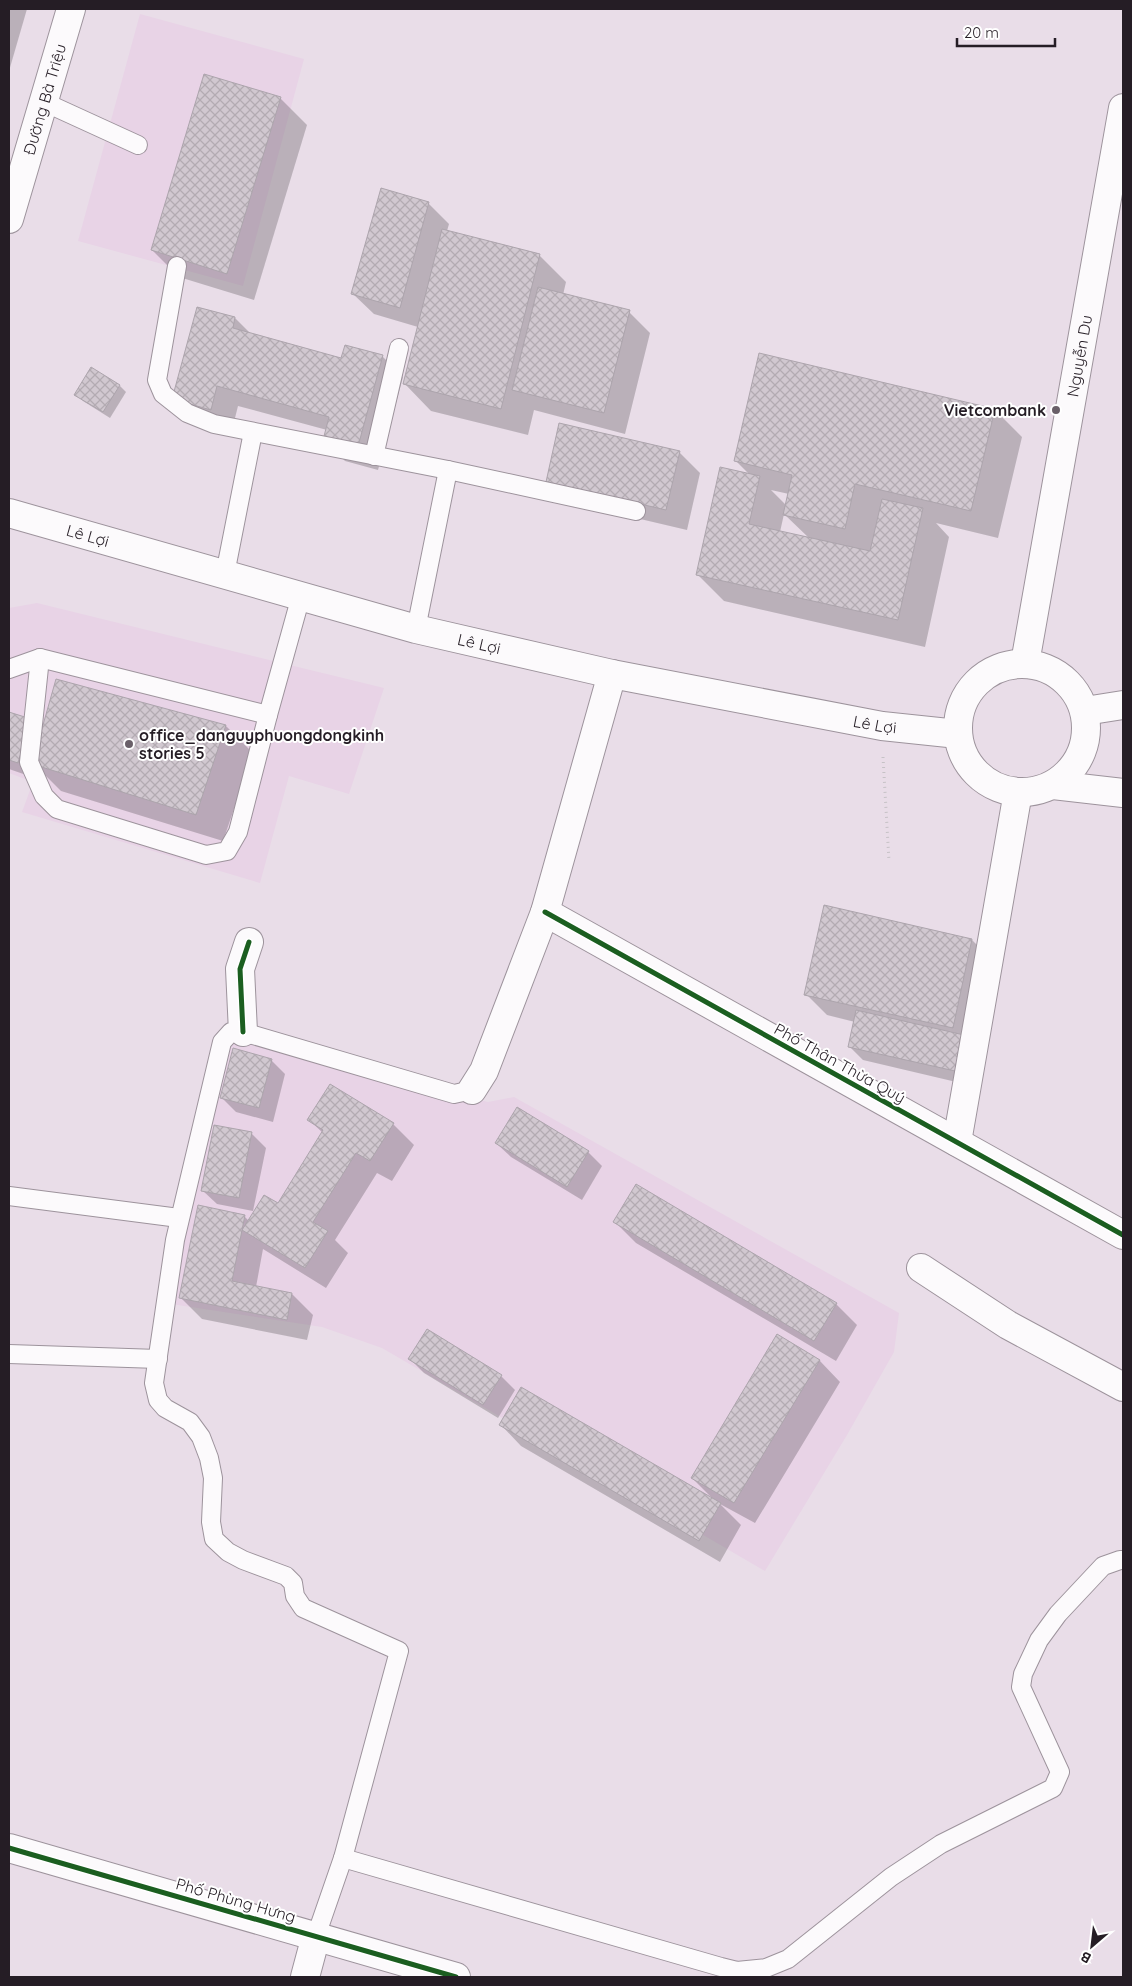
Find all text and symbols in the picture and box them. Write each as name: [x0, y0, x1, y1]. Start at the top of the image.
scale bar: [957, 15, 1054, 47]
text: 20 m: [964, 23, 999, 42]
street label: Đường Bà Triệu: [19, 41, 70, 157]
street label: Nguyễn Du: [1062, 313, 1096, 398]
place label: Vietcombank: [944, 400, 1046, 420]
marker: Vietcombank: [1050, 404, 1062, 416]
street label: Lê Lợi: [64, 520, 112, 551]
street label: Lê Lợi: [456, 629, 503, 658]
street label: Lê Lợi: [852, 711, 897, 737]
place label: office_danguyphuongdongkinh stories 5: [139, 725, 384, 763]
marker: office_danguyphuongdongkinh stories 5: [123, 738, 135, 750]
street label: Phố Thân Thừa Quý: [771, 1019, 909, 1107]
street label: Phố Phùng Hưng: [174, 1873, 298, 1927]
north arrow: [1067, 1921, 1117, 1971]
text: B: [1078, 1947, 1094, 1968]

